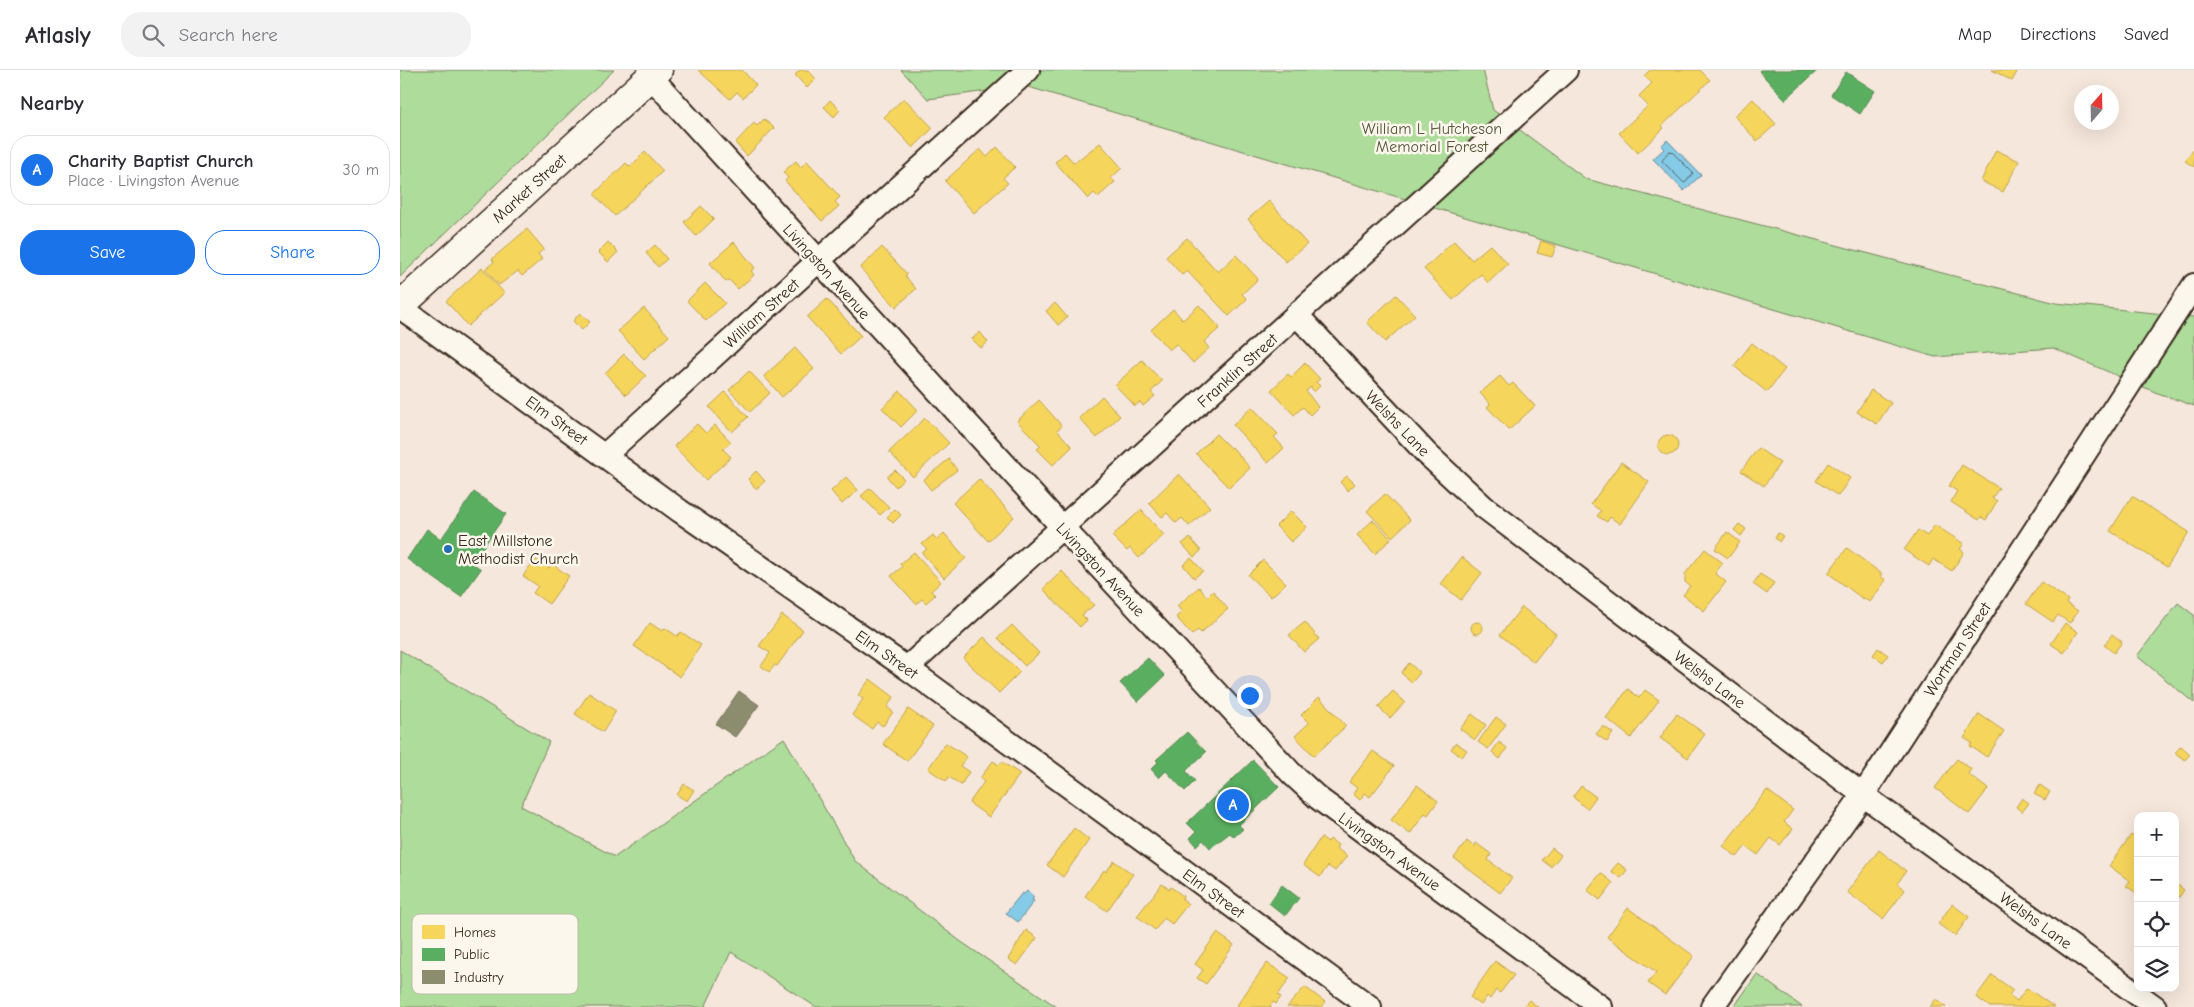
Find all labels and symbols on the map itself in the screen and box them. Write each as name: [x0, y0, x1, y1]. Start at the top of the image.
north arrow: [2074, 85, 2119, 130]
park label: William L Hutcheson Memorial Forest: [1362, 120, 1502, 156]
street label: Market Street: [489, 151, 571, 227]
street label: Livingston Avenue: [779, 221, 874, 323]
street label: William Street: [720, 275, 803, 352]
street label: Franklin Street: [1194, 330, 1282, 411]
street label: Welshs Lane: [1361, 387, 1433, 460]
street label: Elm Street: [522, 392, 591, 449]
street label: Livingston Avenue: [1052, 519, 1148, 620]
place label: East Millstone Methodist Church: [458, 532, 578, 568]
marker: East Millstone Methodist Church: [442, 543, 454, 555]
street label: Wortman Street: [1921, 599, 1995, 700]
street label: Elm Street: [852, 627, 921, 683]
street label: Welshs Lane: [1670, 647, 1749, 712]
your location: [1237, 683, 1263, 709]
pin: A: [1217, 786, 1249, 824]
street label: Livingston Avenue: [1335, 809, 1444, 895]
street label: Elm Street: [1179, 865, 1248, 922]
street label: Welshs Lane: [1996, 889, 2075, 953]
legend: [412, 914, 578, 994]
text: Homes: [454, 924, 496, 941]
text: Public: [454, 946, 490, 963]
text: Industry: [454, 969, 504, 986]

